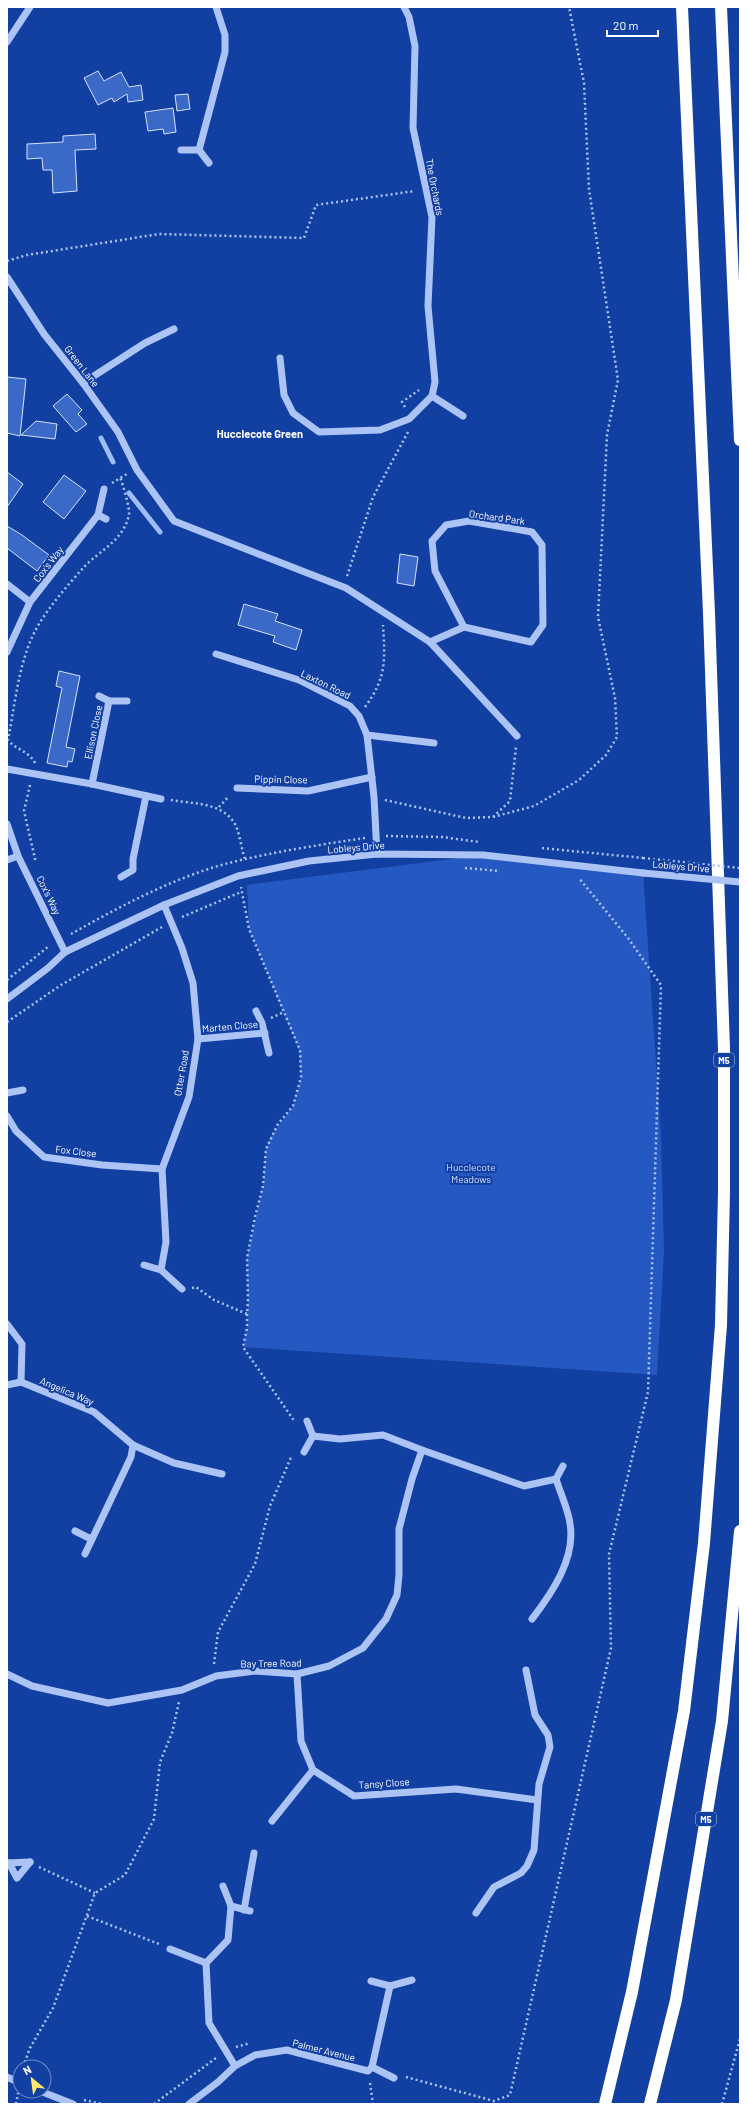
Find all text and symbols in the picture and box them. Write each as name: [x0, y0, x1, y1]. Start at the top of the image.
scale bar: [607, 12, 658, 38]
text: 20 m: [613, 18, 639, 32]
street label: The Orchards: [424, 158, 446, 217]
street label: Green Lane: [62, 343, 102, 389]
district label: Hucclecote Green: [217, 427, 303, 440]
street label: Orchard Park: [468, 507, 526, 527]
street label: Cox's Way: [30, 543, 66, 584]
street label: Laxton Road: [299, 667, 353, 701]
street label: Ellison Close: [81, 704, 105, 760]
street label: Pippin Close: [254, 773, 308, 785]
street label: Lobleys Drive: [327, 839, 385, 855]
street label: Lobleys Drive: [652, 858, 710, 874]
street label: Cox's Way: [34, 874, 64, 917]
street label: Marten Close: [201, 1018, 259, 1034]
street label: Otter Road: [171, 1049, 191, 1097]
road number: M5: [714, 1053, 734, 1067]
street label: Fox Close: [55, 1143, 97, 1159]
park label: Hucclecote Meadows: [446, 1161, 496, 1185]
street label: Angelica Way: [38, 1374, 96, 1408]
street label: Bay Tree Road: [240, 1656, 302, 1670]
street label: Tansy Close: [358, 1775, 410, 1791]
road number: M5: [696, 1812, 716, 1826]
street label: Palmer Avenue: [291, 2036, 357, 2064]
north arrow: [12, 2059, 52, 2099]
text: N: [21, 2062, 33, 2077]

